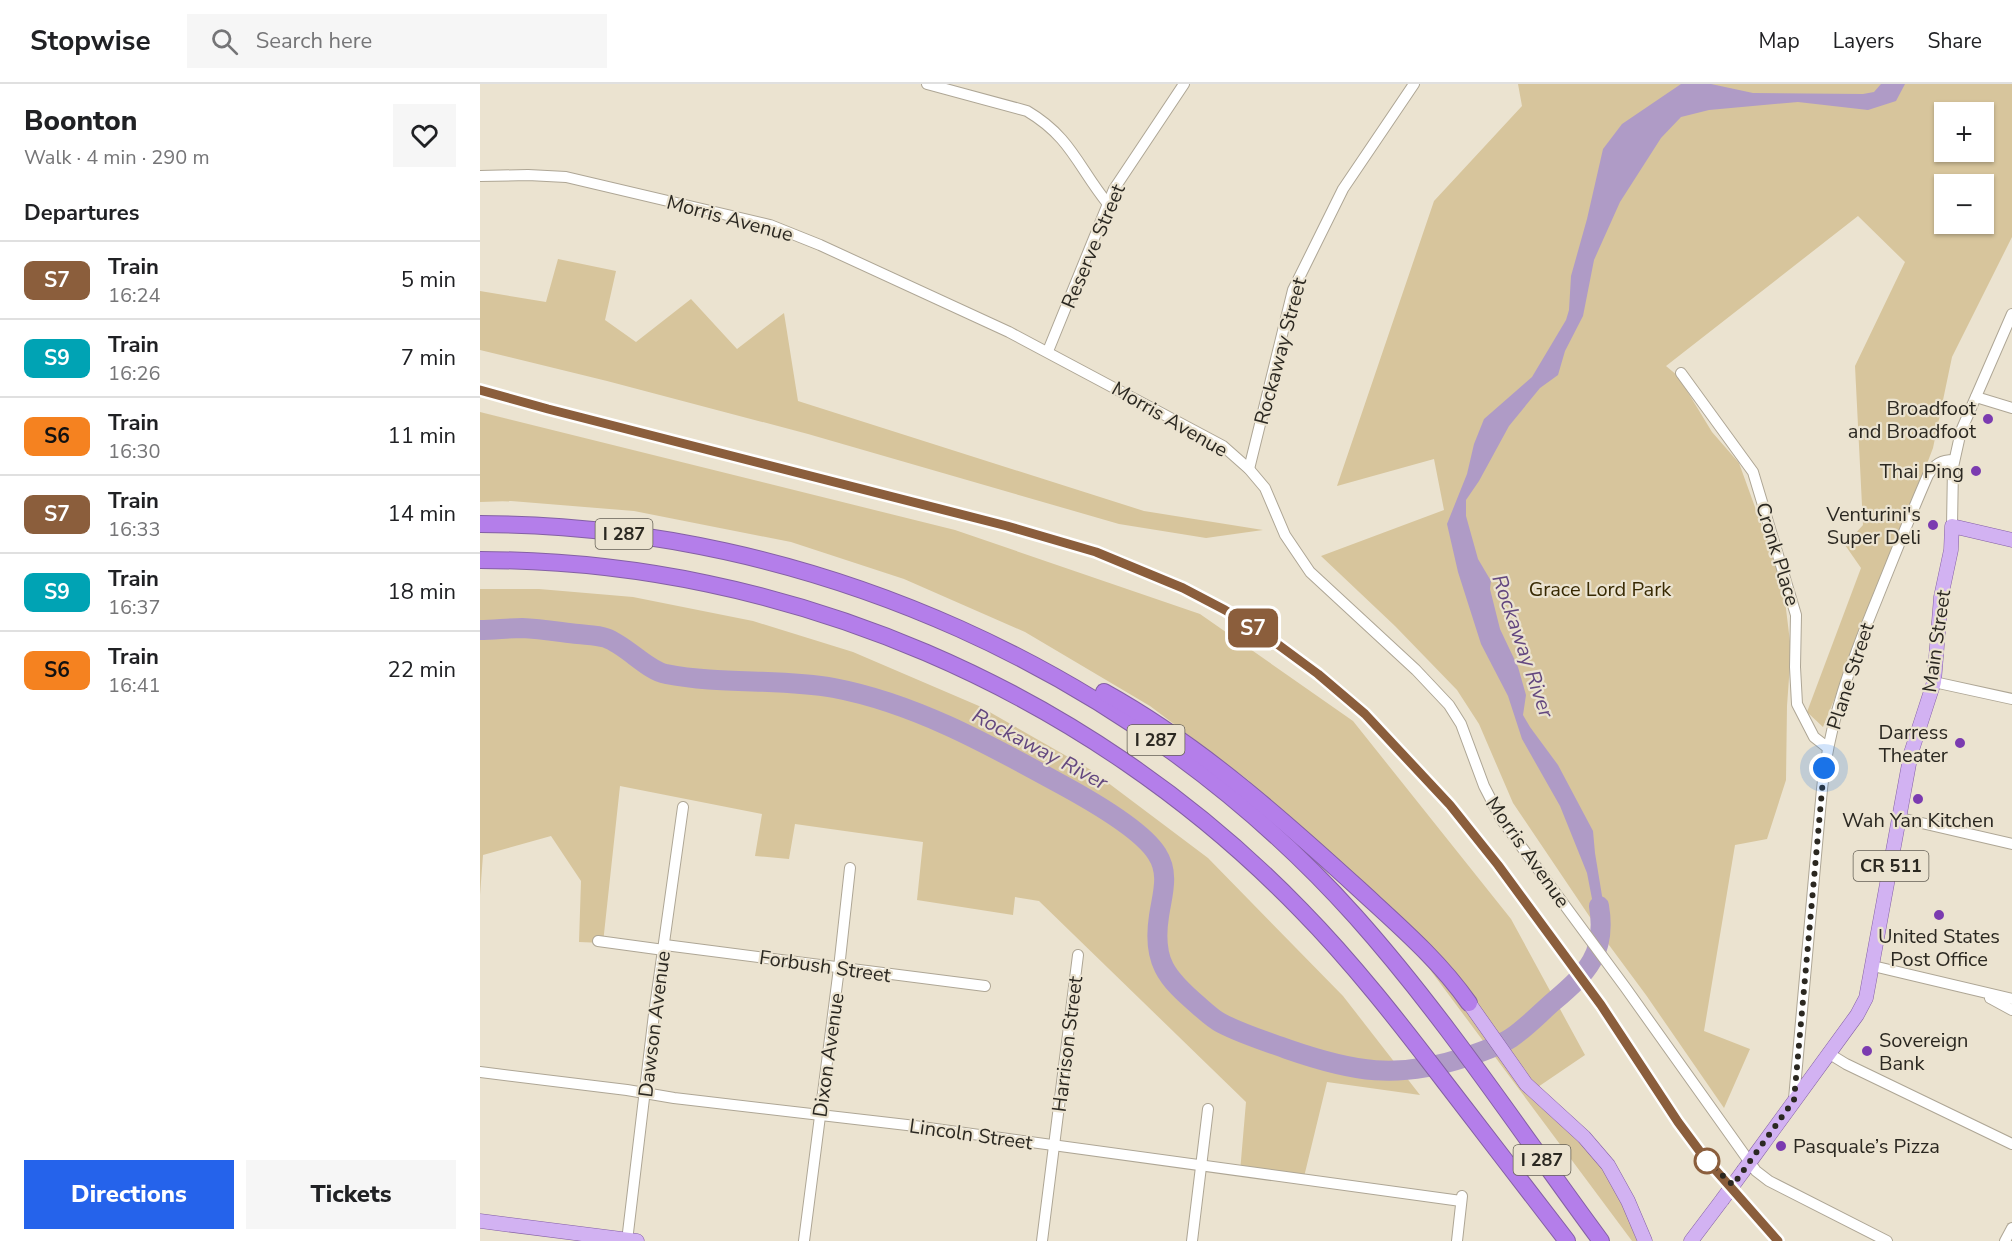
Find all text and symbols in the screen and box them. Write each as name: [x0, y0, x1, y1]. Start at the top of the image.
search box: [187, 14, 607, 68]
text: Stopwise: [30, 22, 151, 60]
icon: search: [208, 25, 241, 58]
text: Search here: [256, 26, 372, 56]
text: Map: [1758, 27, 1800, 55]
text: Layers: [1833, 27, 1894, 55]
text: Share: [1927, 27, 1982, 55]
text: Boonton: [24, 102, 137, 140]
map controls: [1934, 102, 1994, 234]
button: +: [1934, 102, 1994, 162]
button: heart: [393, 104, 456, 167]
text: Walk · 4 min · 290 m: [24, 144, 210, 171]
button: −: [1934, 174, 1994, 234]
street label: Reserve Street: [1055, 179, 1132, 312]
street label: Morris Avenue: [664, 189, 796, 248]
text: Departures: [24, 198, 139, 228]
text: Train: [108, 252, 159, 282]
text: 5 min: [401, 265, 456, 295]
text: S7: [44, 266, 70, 294]
street label: Rockaway Street: [1248, 274, 1313, 428]
text: 16:24: [108, 282, 161, 309]
text: Train: [108, 330, 159, 360]
text: 7 min: [401, 343, 456, 373]
text: S9: [44, 344, 70, 372]
text: 16:26: [108, 360, 161, 387]
street label: Morris Avenue: [1107, 375, 1233, 464]
place label: Broadfoot and Broadfoot: [1848, 395, 1977, 445]
text: Train: [108, 408, 159, 438]
marker: Broadfoot and Broadfoot: [1981, 412, 1995, 426]
text: 11 min: [388, 421, 456, 451]
text: S6: [44, 422, 70, 450]
text: 16:30: [108, 438, 161, 465]
place label: Thai Ping: [1880, 458, 1964, 485]
marker: Thai Ping: [1969, 464, 1983, 478]
text: Train: [108, 486, 159, 516]
text: 14 min: [388, 499, 456, 529]
street label: Cronk Place: [1749, 499, 1806, 609]
text: S7: [44, 500, 70, 528]
place label: Venturini's Super Deli: [1825, 501, 1921, 551]
text: 16:33: [108, 516, 161, 543]
marker: Venturini's Super Deli: [1926, 518, 1940, 532]
road number: I 287: [596, 519, 652, 549]
text: Train: [108, 564, 159, 594]
water label: Rockaway River: [1485, 571, 1561, 722]
park label: Grace Lord Park: [1529, 576, 1672, 603]
text: 18 min: [388, 577, 456, 607]
text: S9: [44, 578, 70, 606]
street label: Main Street: [1916, 587, 1957, 694]
text: 16:37: [108, 594, 161, 621]
line badge: S7: [1226, 608, 1280, 648]
text: S7: [1240, 614, 1266, 642]
street label: Plane Street: [1821, 618, 1881, 733]
text: Train: [108, 642, 159, 672]
text: 22 min: [388, 655, 456, 685]
text: S6: [44, 656, 70, 684]
text: 16:41: [108, 672, 161, 699]
water label: Rockaway River: [967, 702, 1113, 797]
place label: Darress Theater: [1878, 719, 1948, 769]
road number: I 287: [1128, 725, 1184, 755]
marker: Darress Theater: [1953, 736, 1967, 750]
your location: [1809, 753, 1839, 783]
street label: Morris Avenue: [1479, 791, 1576, 913]
marker: Wah Yan Kitchen: [1911, 792, 1925, 806]
place label: Wah Yan Kitchen: [1842, 807, 1994, 834]
road number: CR 511: [1854, 851, 1928, 881]
marker: United States Post Office: [1932, 908, 1946, 922]
place label: United States Post Office: [1878, 923, 2000, 973]
street label: Forbush Street: [757, 944, 893, 989]
street label: Dawson Avenue: [632, 949, 677, 1099]
street label: Harrison Street: [1046, 974, 1089, 1113]
street label: Dixon Avenue: [806, 991, 851, 1119]
place label: Sovereign Bank: [1879, 1027, 1968, 1077]
marker: Sovereign Bank: [1860, 1044, 1874, 1058]
street label: Lincoln Street: [908, 1112, 1035, 1157]
place label: Pasquale’s Pizza: [1793, 1133, 1940, 1160]
marker: Pasquale’s Pizza: [1774, 1139, 1788, 1153]
road number: I 287: [1514, 1145, 1570, 1175]
unlabelled marker: [1694, 1148, 1720, 1174]
button: Directions: [24, 1160, 234, 1229]
button: Tickets: [246, 1160, 456, 1229]

